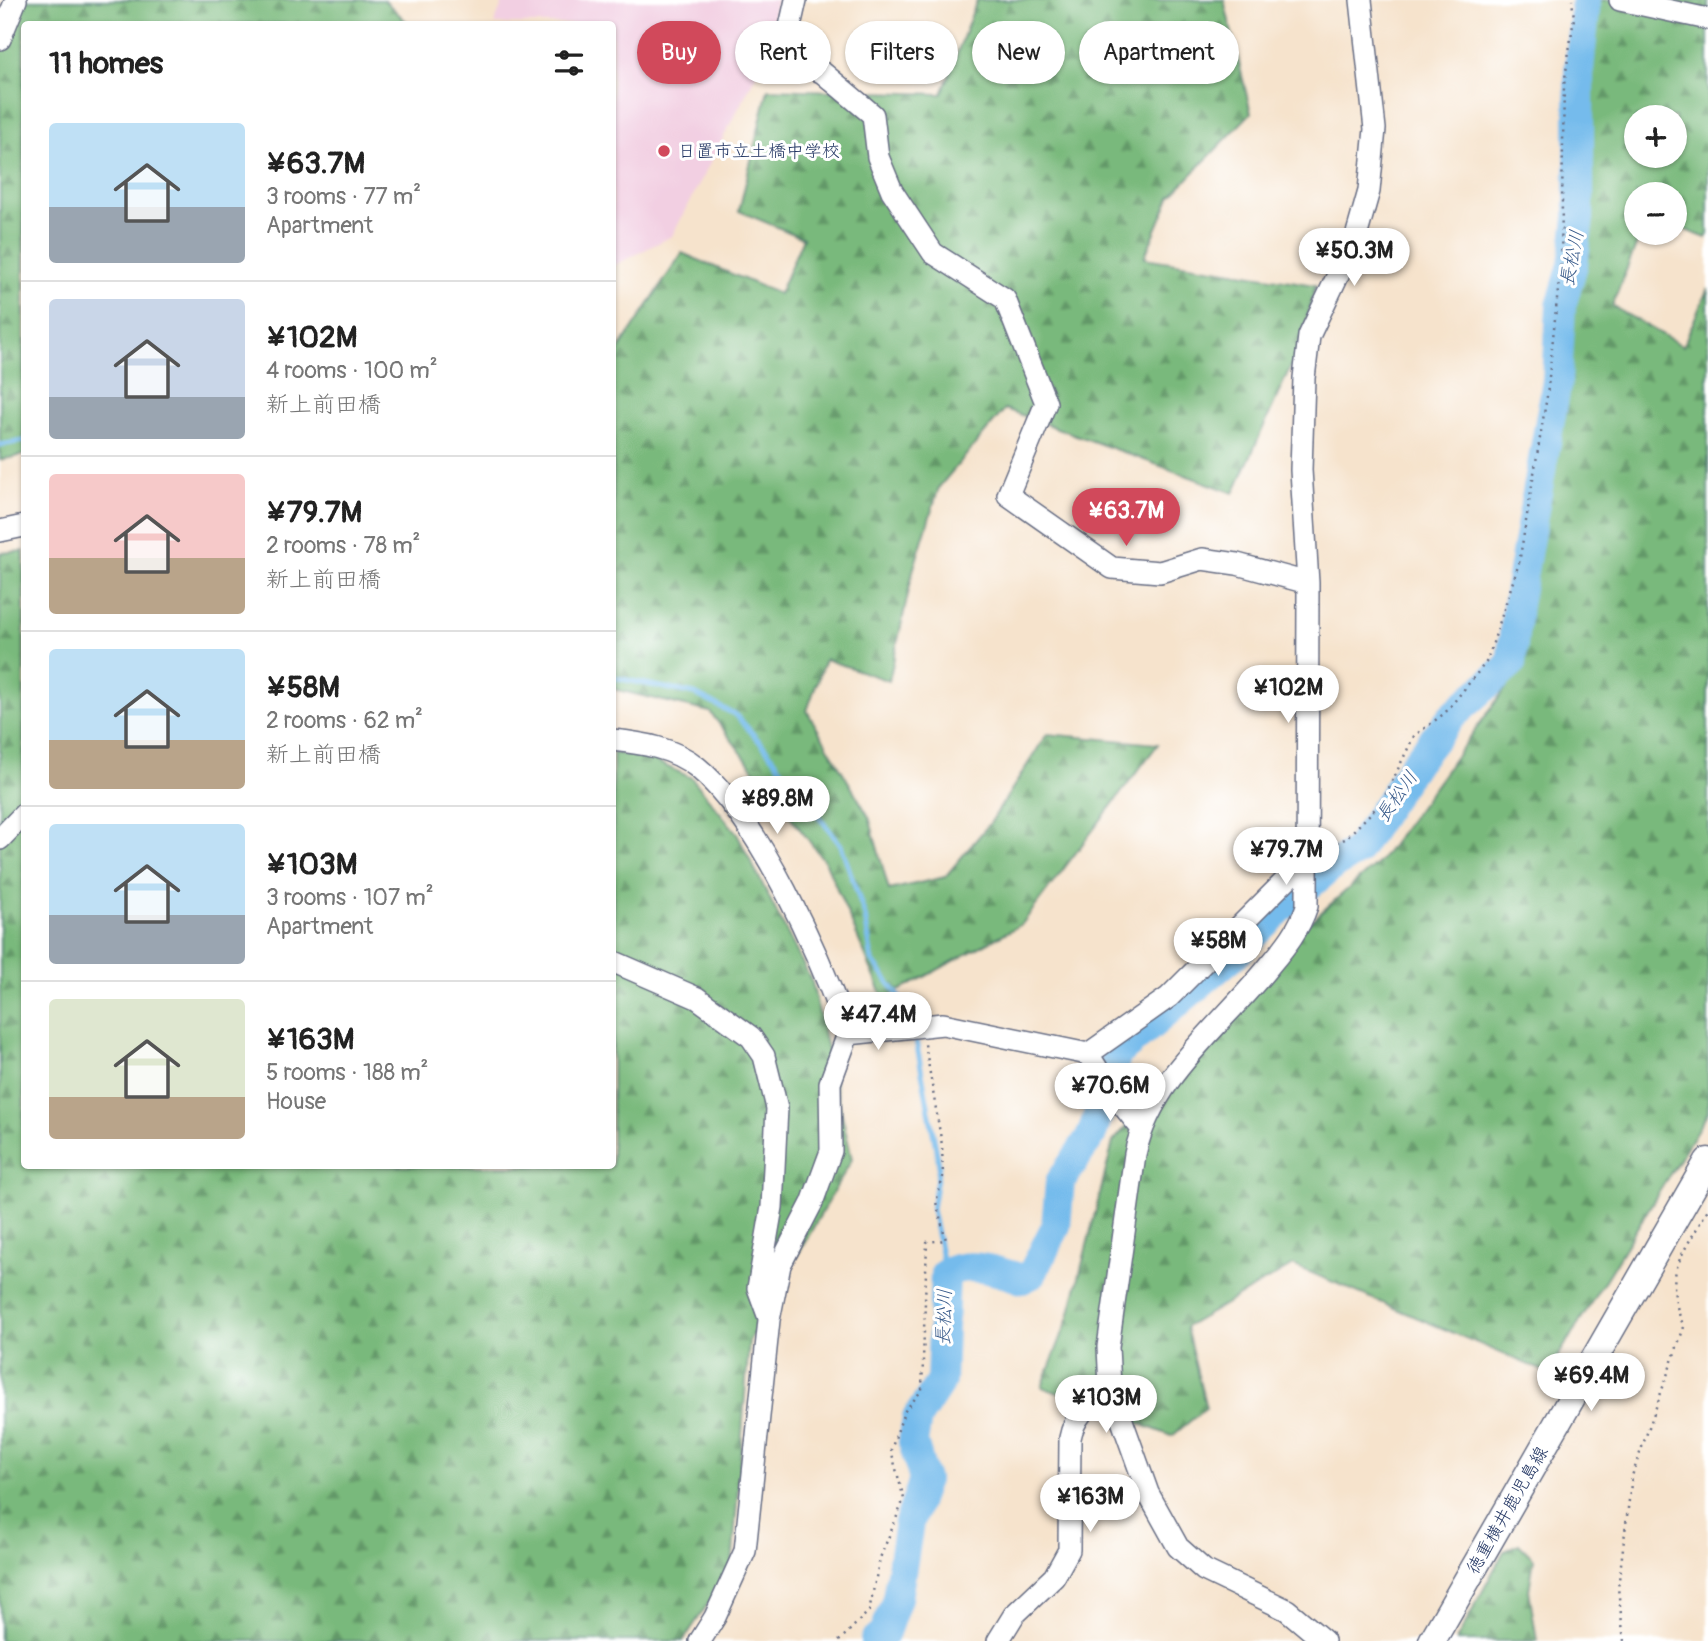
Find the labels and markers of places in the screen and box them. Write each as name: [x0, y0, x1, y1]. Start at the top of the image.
place label: 日置市立土橋中学校: [678, 140, 840, 163]
marker: 日置市立土橋中学校: [656, 143, 672, 159]
pin: ¥50.3M: [1297, 229, 1411, 288]
pin: ¥63.7M: [1069, 489, 1183, 548]
pin: ¥102M: [1239, 666, 1337, 725]
pin: ¥89.8M: [720, 776, 834, 836]
pin: ¥79.7M: [1229, 828, 1343, 887]
pin: ¥58M: [1177, 918, 1259, 978]
pin: ¥47.4M: [821, 992, 935, 1052]
pin: ¥70.6M: [1053, 1064, 1167, 1123]
pin: ¥69.4M: [1534, 1354, 1648, 1413]
pin: ¥103M: [1057, 1376, 1155, 1435]
pin: ¥163M: [1041, 1474, 1139, 1534]

